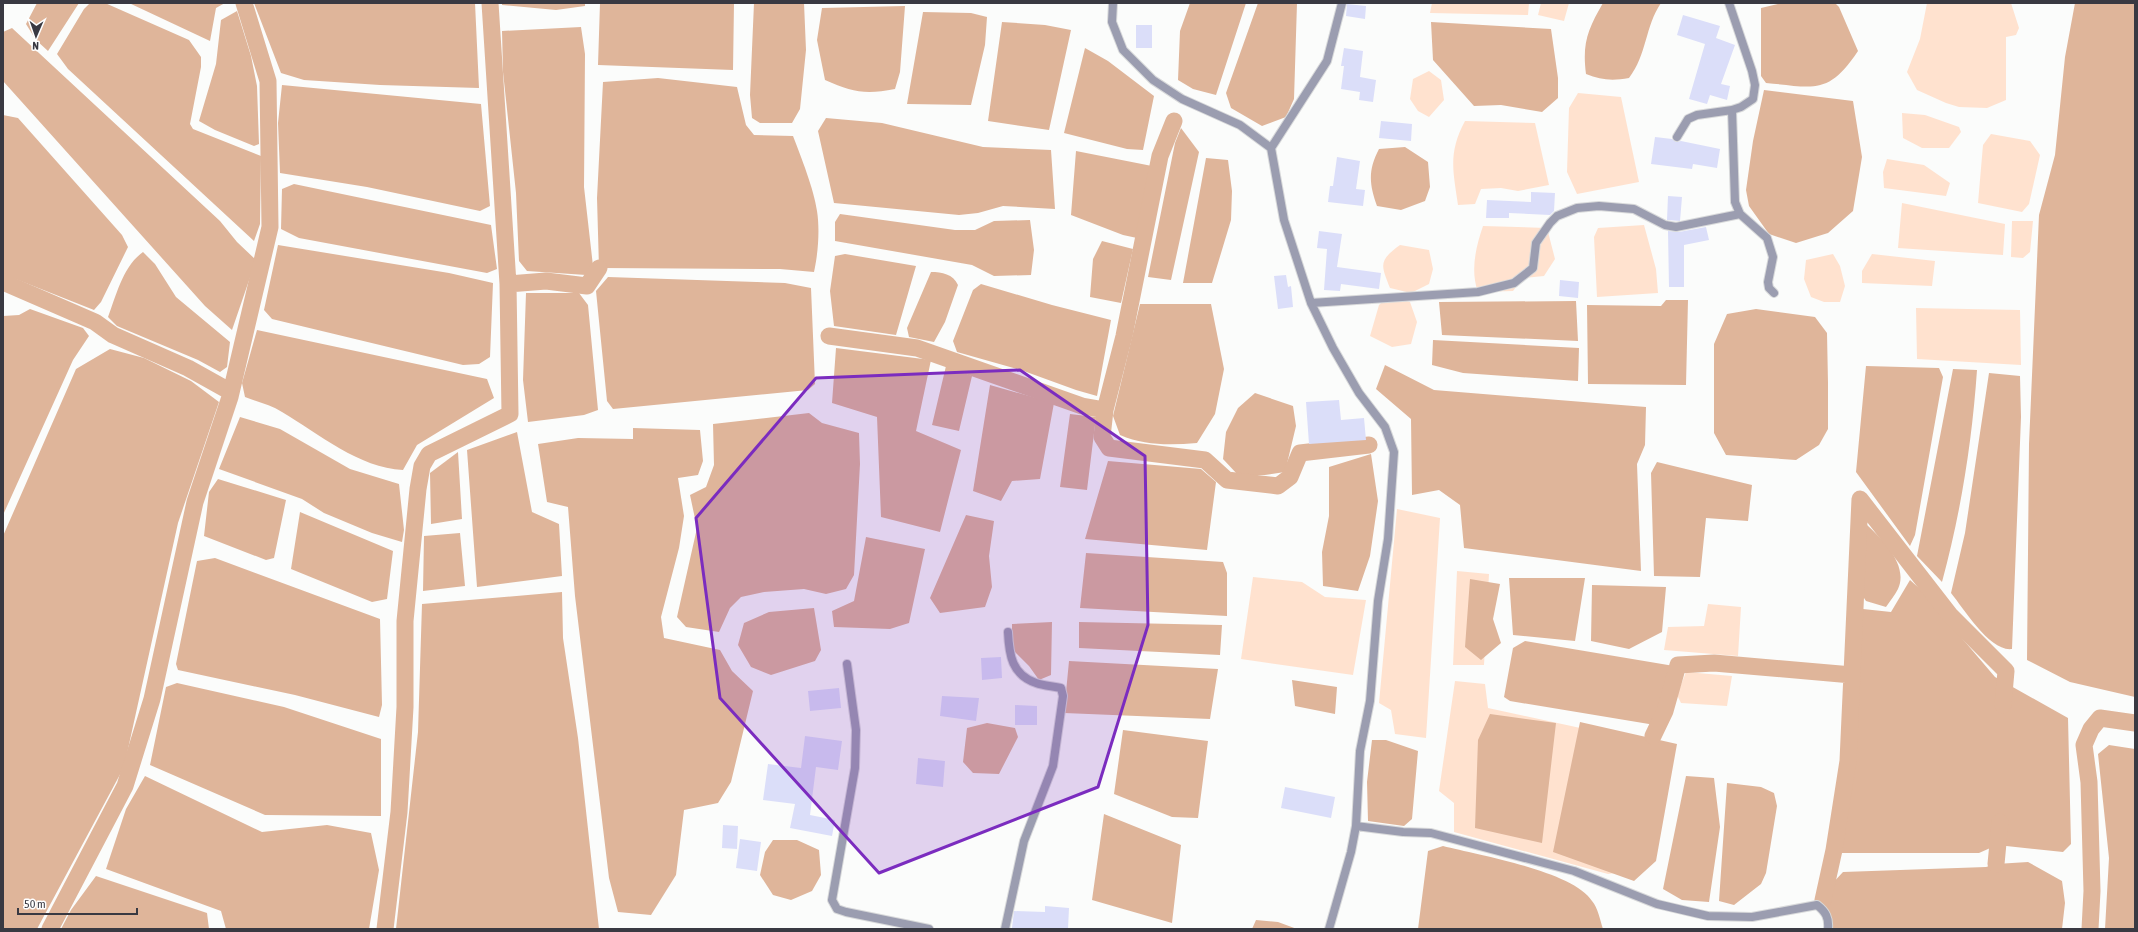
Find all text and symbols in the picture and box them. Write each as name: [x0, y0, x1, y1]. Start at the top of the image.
north arrow: [16, 16, 56, 56]
text: N: [32, 40, 39, 52]
scale bar: [18, 890, 137, 916]
text: 50 m: [24, 897, 46, 911]

